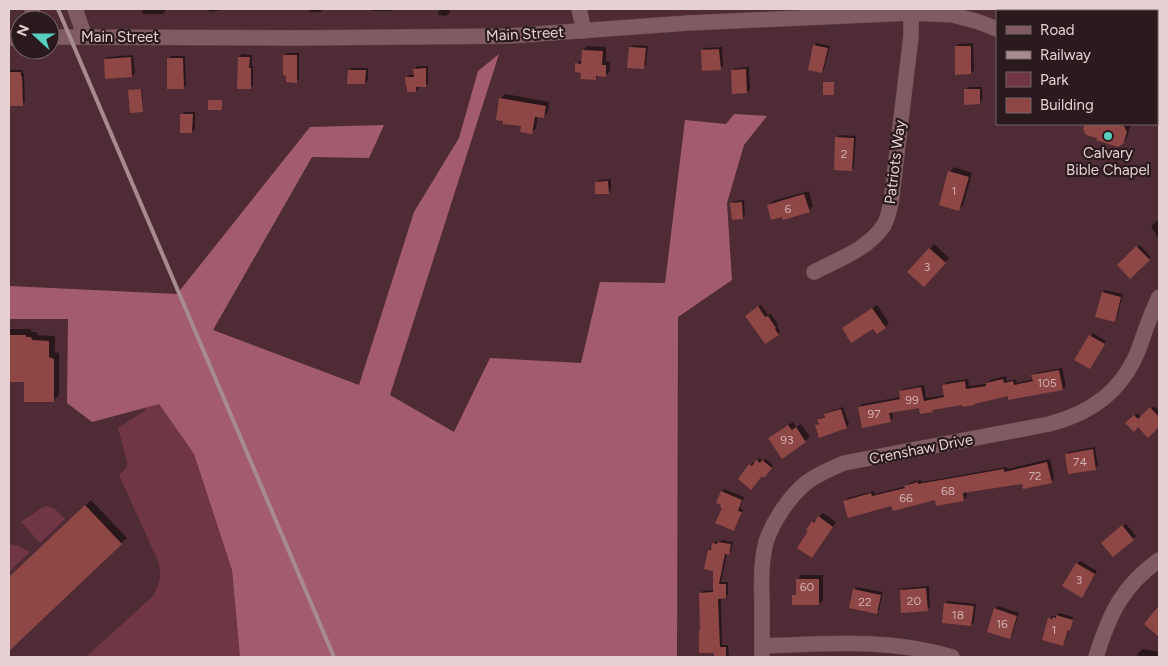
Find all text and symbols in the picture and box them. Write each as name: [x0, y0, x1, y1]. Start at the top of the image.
north arrow: [10, 10, 60, 60]
legend: [996, 10, 1158, 125]
text: Road: [1040, 21, 1075, 39]
text: N: [13, 22, 33, 39]
street label: Main Street: [486, 23, 565, 45]
street label: Main Street: [81, 28, 159, 46]
text: Railway: [1040, 46, 1091, 64]
text: Park: [1040, 71, 1069, 89]
text: Building: [1040, 96, 1094, 114]
street label: Patriots Way: [881, 119, 909, 205]
marker: Calvary Bible Chapel: [1102, 130, 1114, 142]
place label: Calvary Bible Chapel: [1066, 144, 1150, 179]
house number: 2: [841, 147, 847, 161]
house number: 1: [952, 184, 956, 198]
house number: 6: [785, 202, 792, 216]
house number: 3: [924, 260, 930, 274]
house number: 105: [1037, 376, 1057, 390]
house number: 99: [905, 393, 919, 407]
house number: 97: [867, 407, 881, 421]
street label: Crenshaw Drive: [868, 430, 974, 468]
house number: 93: [780, 433, 794, 447]
house number: 74: [1073, 455, 1087, 469]
house number: 72: [1028, 469, 1042, 483]
house number: 68: [941, 484, 955, 498]
house number: 66: [899, 491, 913, 505]
house number: 3: [1076, 573, 1082, 587]
house number: 60: [800, 580, 815, 594]
house number: 20: [907, 594, 922, 608]
house number: 22: [858, 595, 872, 609]
house number: 18: [952, 608, 964, 622]
house number: 16: [996, 617, 1008, 631]
house number: 1: [1052, 623, 1056, 637]

